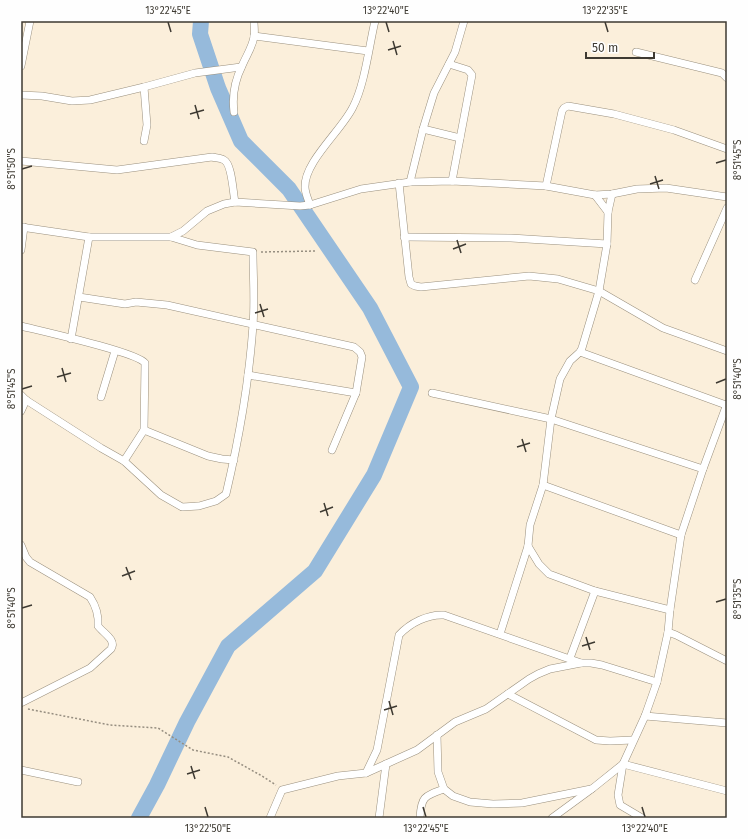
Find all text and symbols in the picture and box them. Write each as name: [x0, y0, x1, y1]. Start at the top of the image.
text: 13°22'45"E: [145, 5, 191, 17]
text: 13°22'40"E: [363, 5, 409, 17]
text: 13°22'35"E: [582, 5, 628, 17]
scale bar: [586, 34, 654, 60]
text: 50 m: [592, 41, 618, 55]
text: 8°51'45"S: [732, 139, 744, 180]
text: 8°51'50"S: [6, 148, 18, 190]
text: 8°51'40"S: [732, 358, 744, 400]
text: 8°51'45"S: [6, 368, 18, 409]
text: 8°51'35"S: [732, 578, 744, 619]
text: 8°51'40"S: [6, 587, 18, 629]
text: 13°22'50"E: [185, 823, 231, 835]
text: 13°22'45"E: [403, 823, 449, 835]
text: 13°22'40"E: [622, 823, 668, 835]

